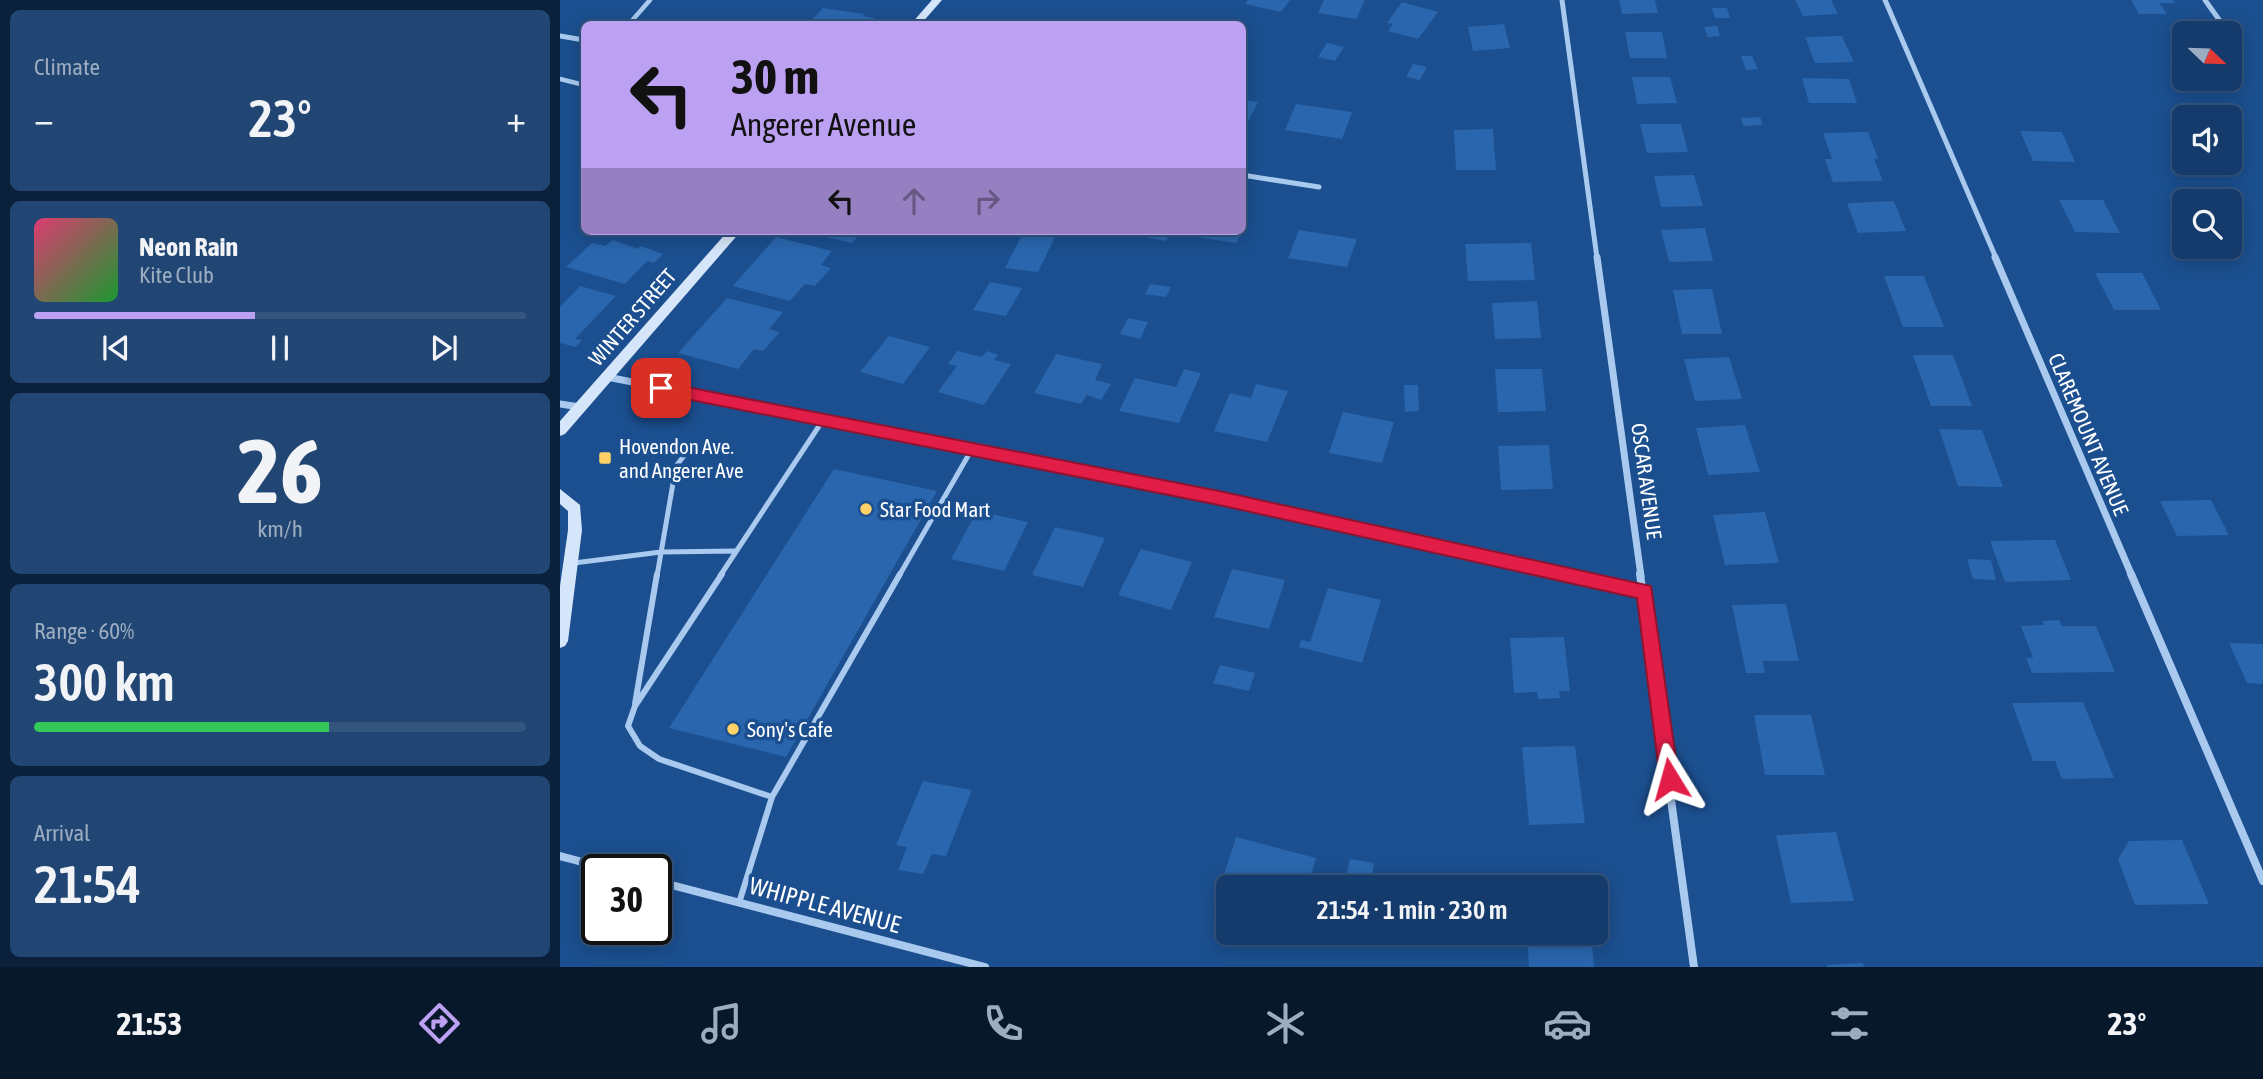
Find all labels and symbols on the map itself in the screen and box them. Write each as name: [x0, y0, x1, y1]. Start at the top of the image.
north arrow: [2172, 21, 2242, 91]
street label: WINTER STREET: [584, 264, 680, 370]
street label: CLAREMOUNT AVENUE: [2044, 350, 2134, 519]
pin: [631, 358, 691, 418]
street label: OSCAR AVENUE: [1627, 421, 1667, 541]
place label: Hovendon Ave. and Angerer Ave: [619, 434, 743, 482]
marker: Hovendon Ave. and Angerer Ave: [597, 450, 613, 466]
place label: Star Food Mart: [880, 497, 990, 521]
marker: Star Food Mart: [858, 501, 874, 517]
place label: Sony's Cafe: [747, 717, 833, 741]
marker: Sony's Cafe: [725, 721, 741, 737]
position arrow: [1633, 742, 1707, 816]
speed limit sign: 30: [581, 854, 672, 945]
street label: WHIPPLE AVENUE: [746, 872, 904, 938]

